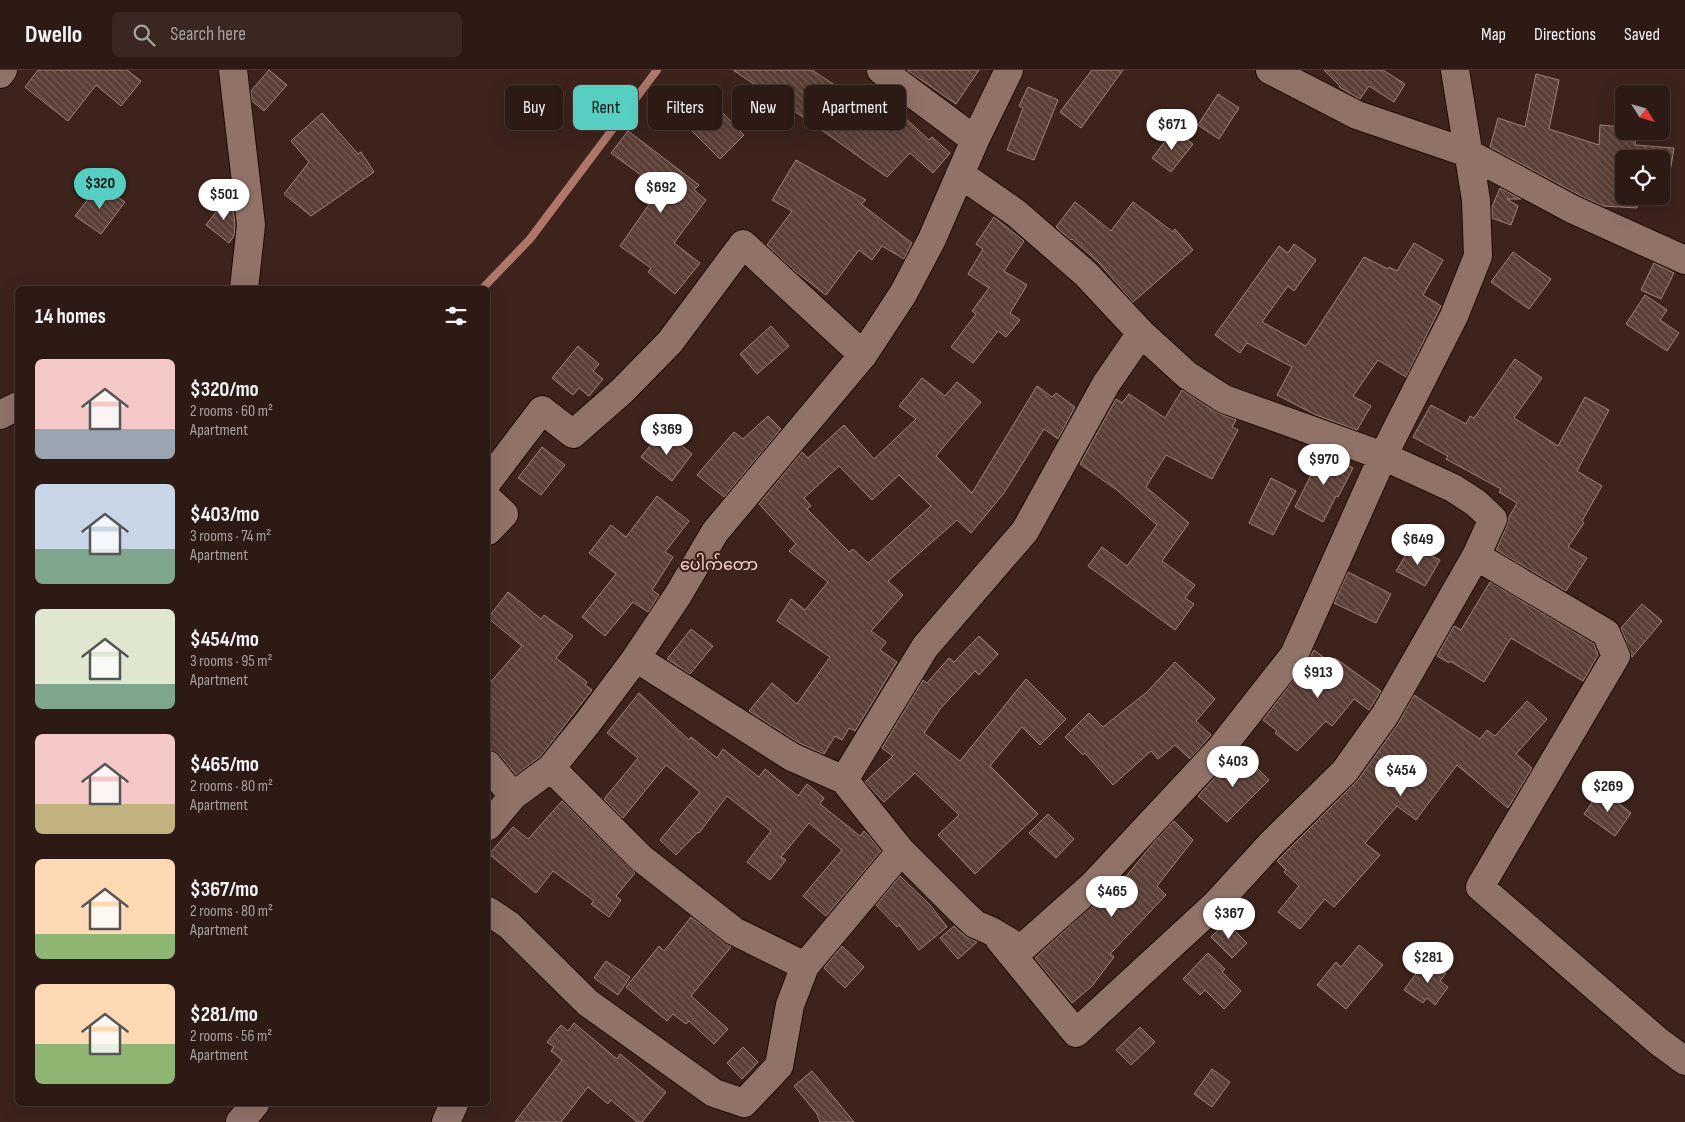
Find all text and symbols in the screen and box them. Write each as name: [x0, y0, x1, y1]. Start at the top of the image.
search box: [112, 12, 462, 57]
text: Dwello: [25, 20, 82, 49]
icon: search: [130, 21, 158, 49]
text: Search here: [170, 23, 246, 46]
text: Map: [1481, 24, 1506, 45]
text: Directions: [1534, 24, 1596, 45]
text: Saved: [1624, 24, 1660, 45]
chip: Buy: [505, 85, 563, 130]
chip: Rent: [573, 85, 638, 130]
chip: Filters: [648, 85, 722, 130]
chip: New: [732, 85, 794, 130]
chip: Apartment: [804, 85, 906, 130]
north arrow: [1615, 85, 1670, 140]
map controls: [1615, 85, 1670, 205]
pin: $671: [1142, 108, 1202, 151]
text: $671: [1158, 115, 1187, 134]
button: locate: [1615, 150, 1670, 205]
pin: $320: [70, 168, 130, 210]
pin: $692: [631, 172, 691, 214]
text: $320: [85, 174, 115, 193]
pin: $501: [194, 178, 254, 221]
text: $692: [646, 178, 676, 197]
text: $501: [209, 185, 239, 204]
icon: filters: [442, 302, 470, 330]
text: 14 homes: [35, 304, 106, 329]
text: $320/mo: [190, 377, 259, 402]
icon: home: [75, 379, 135, 439]
text: 2 rooms · 60 m²: [190, 402, 273, 421]
pin: $369: [637, 414, 697, 456]
text: $369: [652, 420, 682, 439]
text: Apartment: [190, 421, 248, 440]
pin: $970: [1294, 444, 1354, 486]
text: $970: [1309, 450, 1339, 469]
text: $403/mo: [190, 502, 259, 527]
icon: home: [75, 504, 135, 564]
pin: $649: [1388, 524, 1448, 566]
text: 3 rooms · 74 m²: [190, 527, 271, 546]
text: $649: [1403, 530, 1433, 549]
text: Apartment: [190, 546, 248, 565]
district label: ပေါက်တော: [680, 553, 758, 575]
text: $454/mo: [190, 627, 259, 652]
icon: home: [75, 629, 135, 689]
text: 3 rooms · 95 m²: [190, 652, 272, 671]
pin: $913: [1288, 656, 1348, 699]
text: $913: [1303, 663, 1333, 682]
text: Apartment: [190, 671, 248, 690]
pin: $403: [1203, 746, 1263, 788]
text: $465/mo: [190, 752, 259, 777]
text: $403: [1218, 752, 1248, 771]
icon: home: [75, 754, 135, 814]
pin: $454: [1371, 754, 1431, 797]
text: $454: [1386, 761, 1416, 780]
pin: $269: [1578, 770, 1638, 813]
text: 2 rooms · 80 m²: [190, 777, 273, 796]
text: $269: [1593, 777, 1623, 796]
text: Apartment: [190, 796, 248, 815]
pin: $465: [1082, 876, 1142, 918]
text: $367/mo: [190, 877, 258, 902]
icon: home: [75, 879, 135, 939]
text: $465: [1097, 882, 1127, 901]
pin: $367: [1199, 898, 1259, 940]
text: 2 rooms · 80 m²: [190, 902, 273, 921]
text: $367: [1214, 904, 1244, 923]
text: Apartment: [190, 921, 248, 940]
pin: $281: [1398, 942, 1458, 984]
text: $281: [1413, 948, 1443, 967]
text: $281/mo: [190, 1002, 258, 1027]
icon: home: [75, 1004, 135, 1064]
text: 2 rooms · 56 m²: [190, 1027, 272, 1046]
text: Apartment: [190, 1046, 248, 1065]

